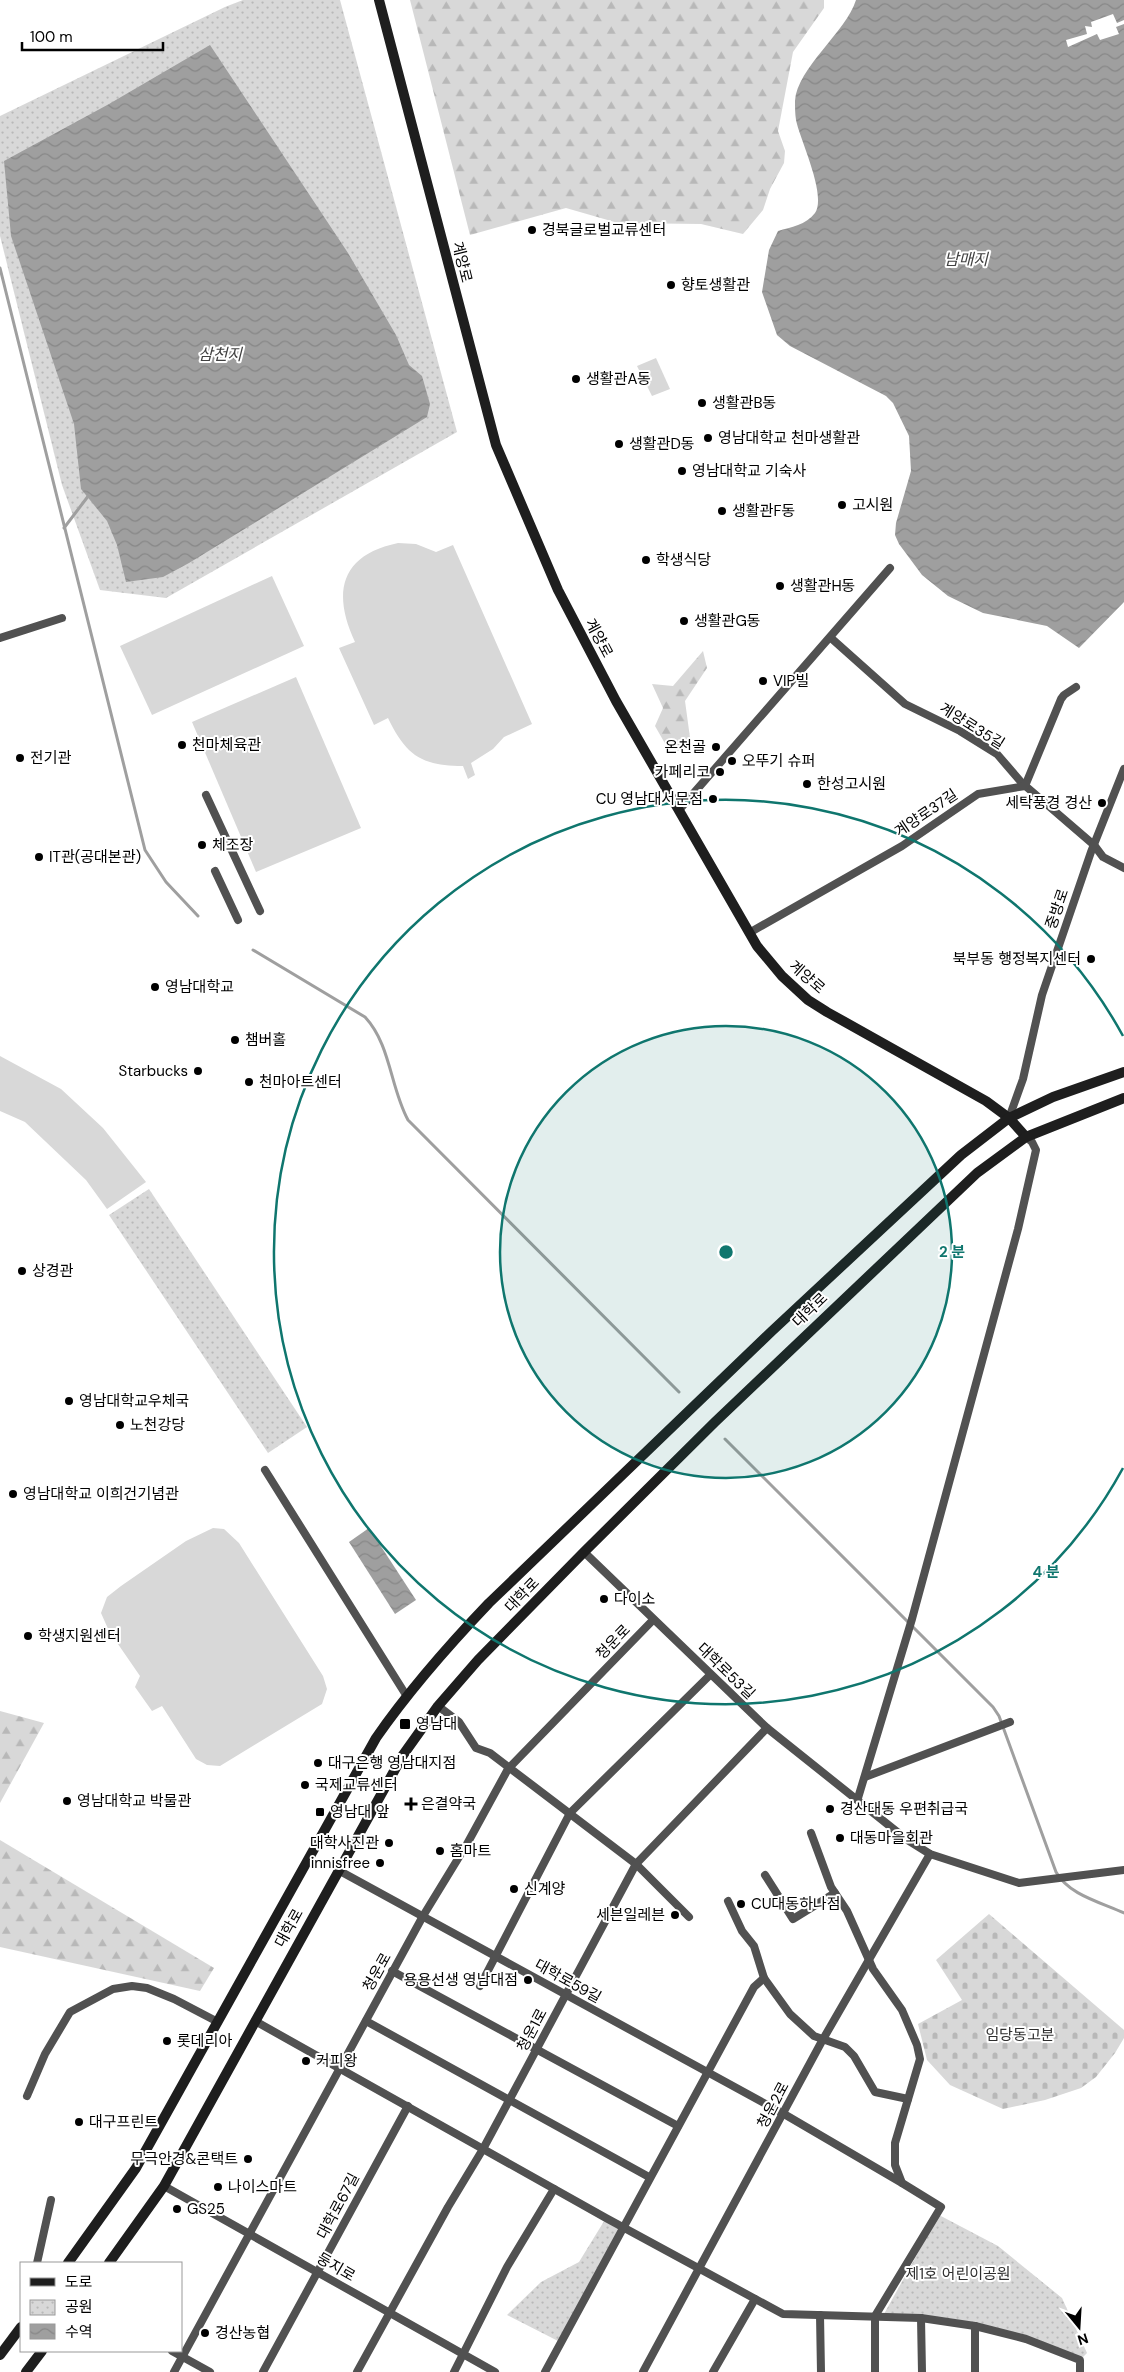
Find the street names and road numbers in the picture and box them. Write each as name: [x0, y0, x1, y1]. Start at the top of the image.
street label: 계양로: [447, 239, 477, 285]
street label: 계양로: [580, 615, 618, 661]
street label: 계양로35길: [936, 698, 1008, 754]
street label: 계양로37길: [891, 785, 961, 841]
street label: 중방로: [1041, 886, 1073, 932]
street label: 계양로: [785, 956, 829, 998]
street label: 대학로: [788, 1288, 832, 1332]
street label: 대학로: [500, 1573, 544, 1617]
street label: 청운로: [591, 1620, 635, 1664]
street label: 대학로53길: [693, 1638, 759, 1704]
street label: 대학로: [270, 1905, 308, 1951]
street label: 청운로: [358, 1949, 396, 1995]
street label: 대학로59길: [531, 1954, 605, 2008]
street label: 청운1로: [512, 2005, 552, 2055]
street label: 청운2로: [752, 2078, 794, 2132]
street label: 대학로67길: [312, 2169, 364, 2243]
street label: 둥지로: [313, 2248, 359, 2286]

